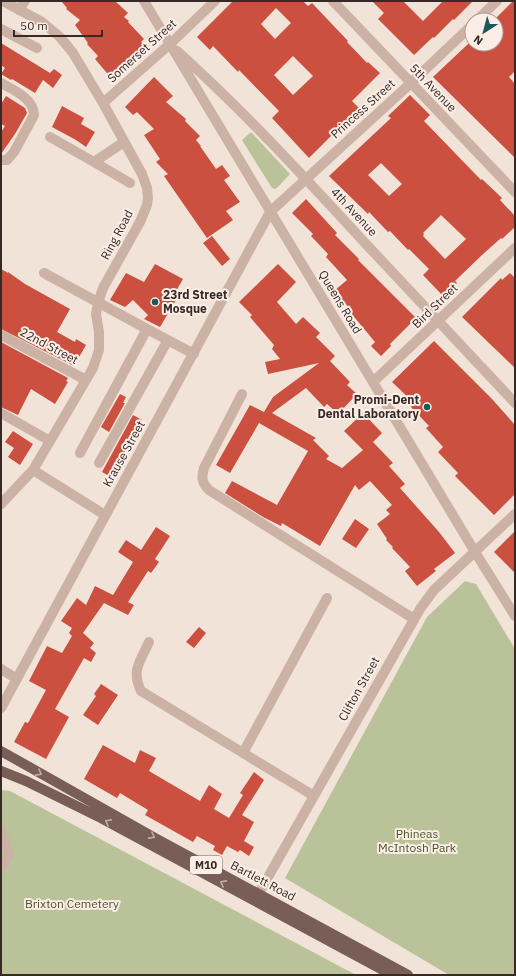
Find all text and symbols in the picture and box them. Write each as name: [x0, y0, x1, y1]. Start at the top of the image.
scale bar: [14, 12, 102, 38]
north arrow: [464, 12, 504, 52]
street label: Somerset Street: [104, 16, 179, 85]
text: 50 m: [20, 18, 48, 33]
text: N: [471, 32, 485, 48]
street label: 5th Avenue: [407, 60, 460, 115]
street label: Princess Street: [327, 76, 398, 141]
street label: 4th Avenue: [328, 184, 381, 239]
street label: Ring Road: [97, 207, 136, 262]
street label: Queens Road: [316, 267, 365, 336]
street label: Bird Street: [409, 280, 461, 331]
place label: 23rd Street Mosque: [163, 287, 228, 316]
marker: 23rd Street Mosque: [150, 297, 160, 307]
street label: 22nd Street: [17, 324, 81, 367]
place label: Promi-Dent Dental Laboratory: [317, 392, 420, 421]
marker: Promi-Dent Dental Laboratory: [422, 402, 432, 412]
street label: Krause Street: [99, 418, 148, 489]
street label: Clifton Street: [335, 654, 382, 723]
one-way arrow: [35, 768, 42, 775]
one-way arrow: [105, 819, 112, 827]
park label: Phineas McIntosh Park: [378, 826, 457, 855]
one-way arrow: [148, 832, 156, 839]
road number: M10: [190, 856, 222, 874]
street label: Bartlett Road: [228, 857, 298, 904]
one-way arrow: [219, 880, 227, 888]
park label: Brixton Cemetery: [25, 896, 119, 911]

